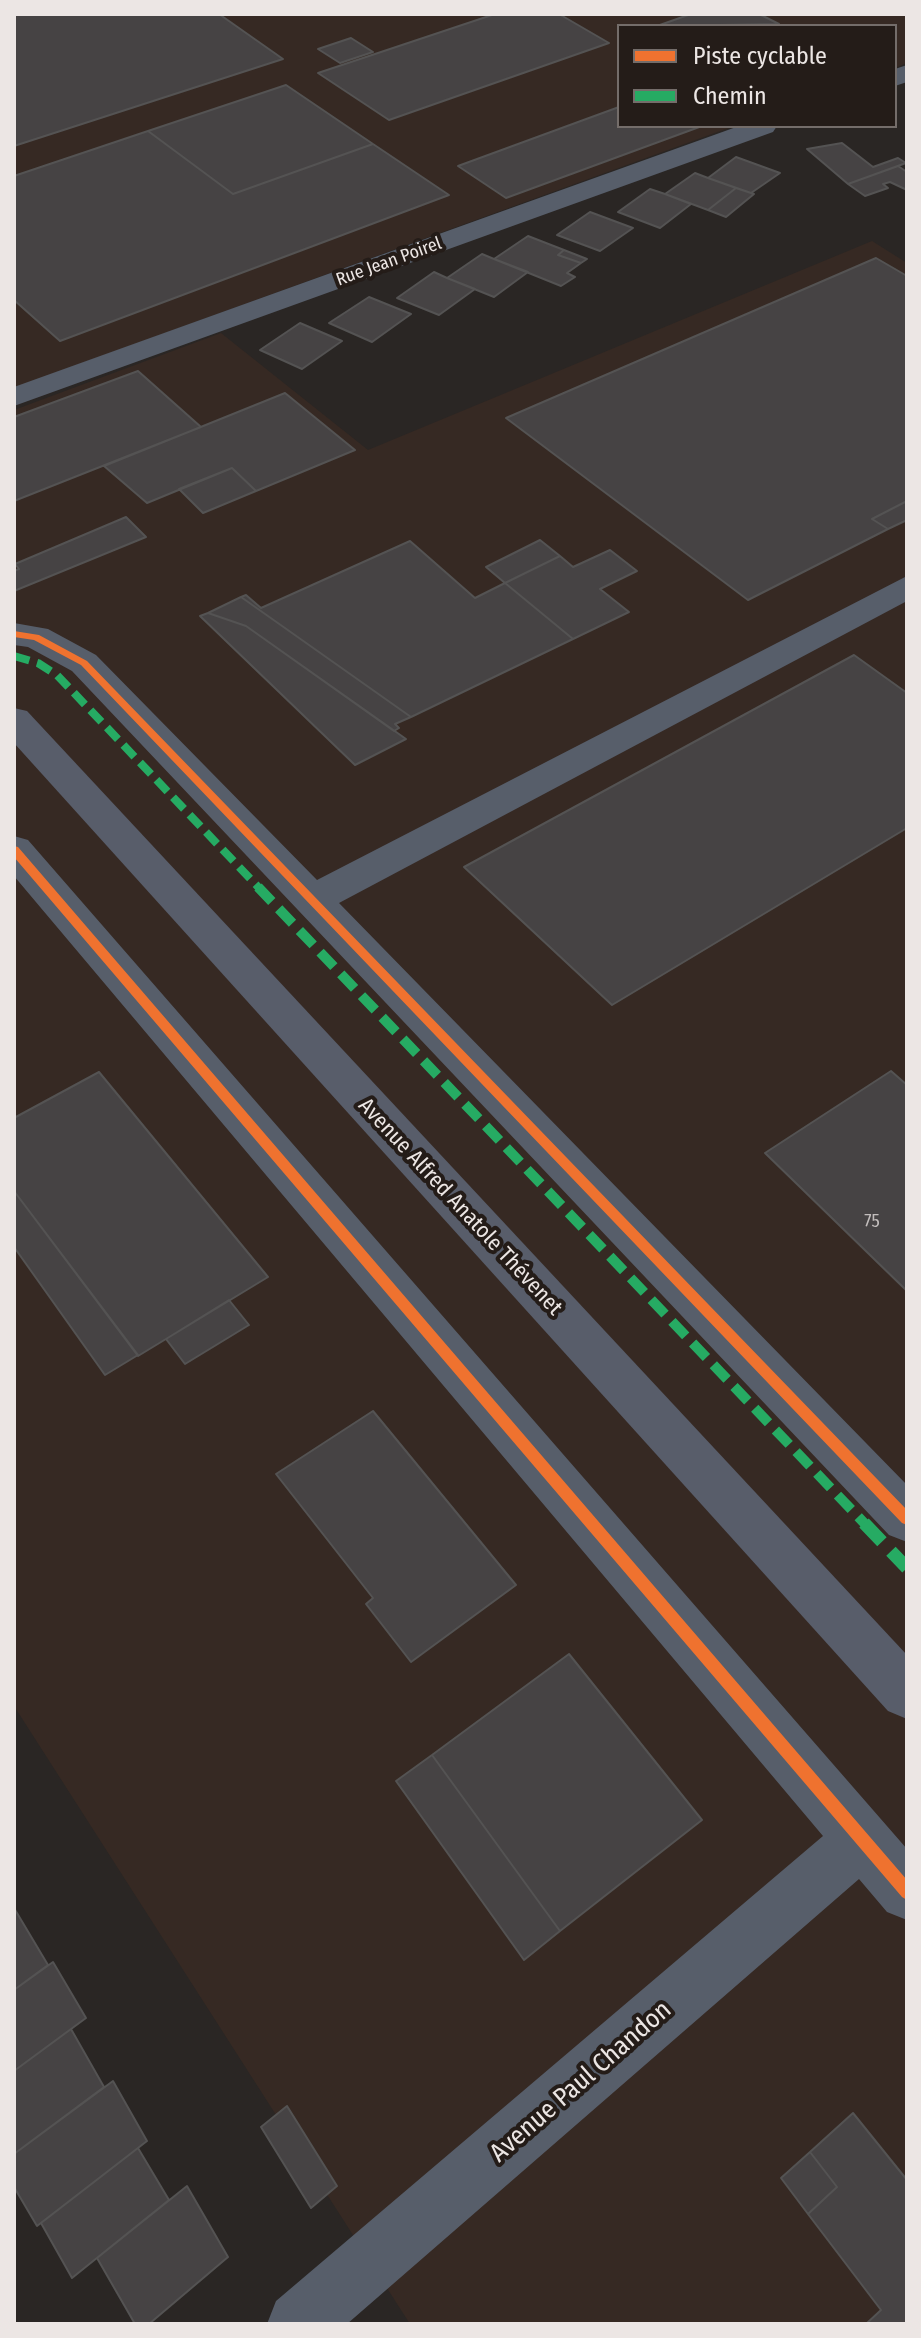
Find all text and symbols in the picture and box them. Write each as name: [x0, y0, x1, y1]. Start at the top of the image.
legend: [617, 24, 897, 128]
text: Piste cyclable: [693, 42, 827, 70]
text: Chemin: [693, 82, 767, 110]
street label: Rue Jean Poirel: [333, 233, 445, 291]
street label: Avenue Alfred Anatole Thévenet: [352, 1093, 568, 1321]
house number: 75: [864, 1211, 880, 1233]
street label: Avenue Paul Chandon: [484, 1995, 678, 2169]

